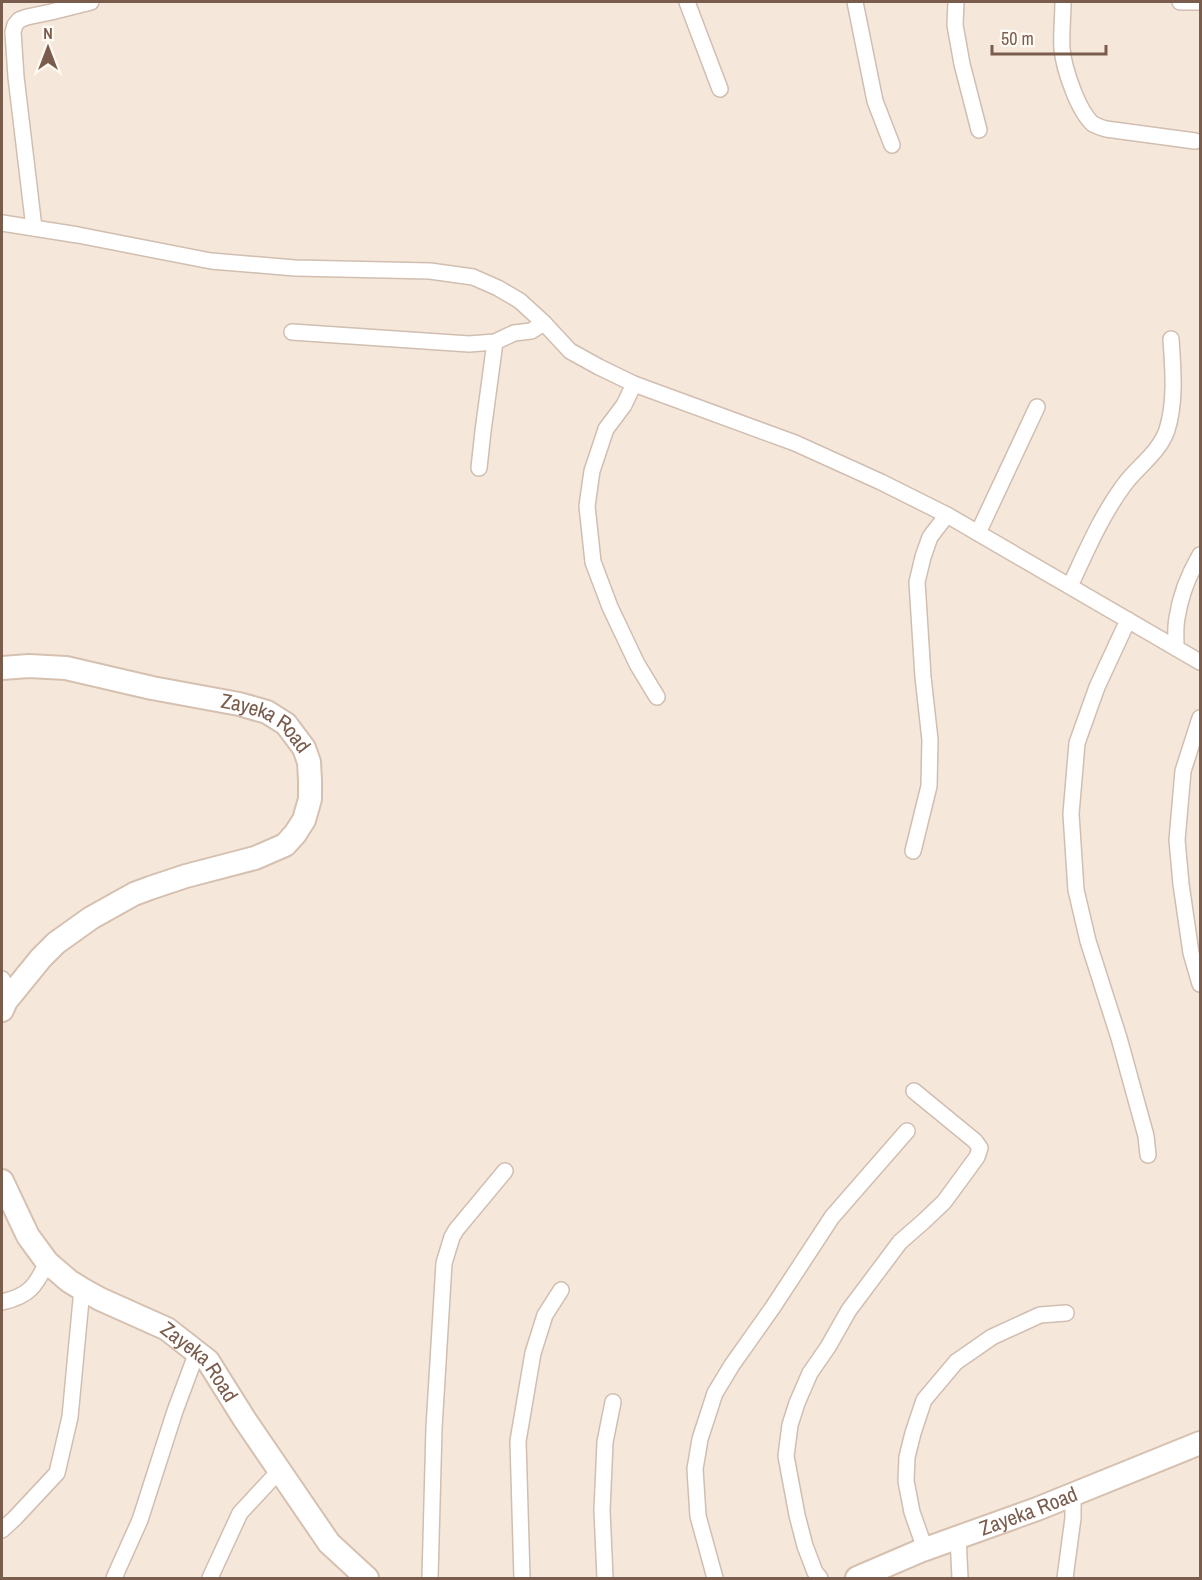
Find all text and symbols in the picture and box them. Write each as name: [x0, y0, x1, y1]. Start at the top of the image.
north arrow: [18, 18, 78, 78]
scale bar: [992, 18, 1106, 56]
text: N: [43, 22, 53, 44]
text: 50 m: [1001, 26, 1034, 51]
street label: Zayeka Road: [219, 686, 318, 759]
street label: Zayeka Road: [155, 1314, 245, 1407]
street label: Zayeka Road: [975, 1479, 1082, 1542]

